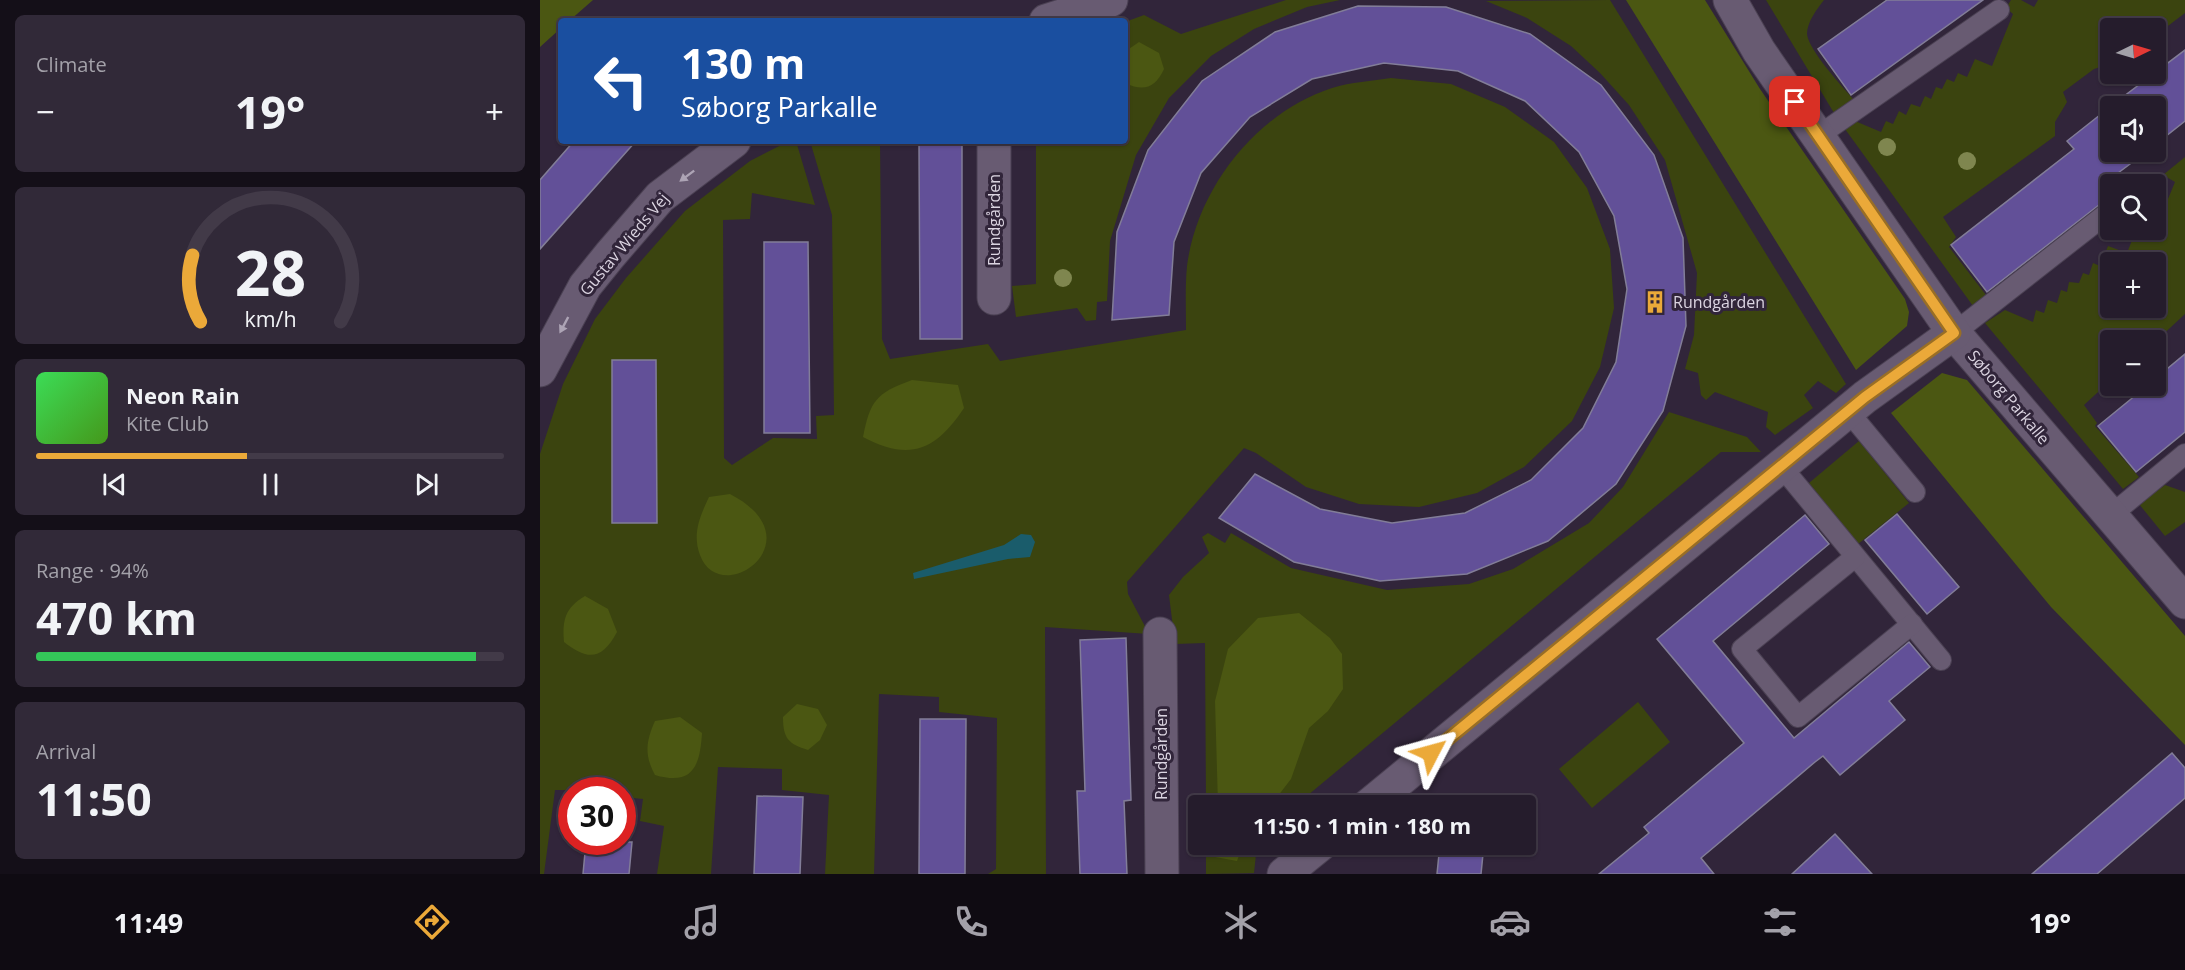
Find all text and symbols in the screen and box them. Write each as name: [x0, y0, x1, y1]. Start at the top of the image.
north arrow: [2100, 18, 2166, 84]
map controls: [2100, 18, 2166, 396]
text: 130 m: [681, 34, 805, 91]
icon: left: [582, 42, 660, 120]
text: Climate: [36, 51, 107, 78]
pin: [1769, 76, 1820, 127]
text: 19°: [235, 81, 305, 142]
icon: arrive: [1778, 85, 1811, 118]
text: Søborg Parkalle: [681, 88, 878, 125]
text: −: [36, 89, 55, 134]
text: +: [485, 89, 504, 134]
button: sound: [2100, 96, 2166, 162]
one-way arrow: [680, 170, 695, 182]
street label: Rundgården: [983, 174, 1005, 266]
button: search: [2100, 174, 2166, 240]
street label: Gustav Wieds Vej: [575, 188, 673, 300]
text: 28: [234, 229, 306, 314]
button: +: [2100, 252, 2166, 318]
building icon: Rundgården: [1642, 289, 1668, 315]
place label: Rundgården: [1673, 291, 1765, 313]
text: km/h: [244, 305, 296, 334]
one-way arrow: [559, 317, 569, 334]
button: −: [2100, 330, 2166, 396]
street label: Søborg Parkalle: [1963, 345, 2055, 449]
text: Neon Rain: [126, 380, 240, 410]
text: Kite Club: [126, 410, 209, 437]
icon: previous: [98, 468, 131, 501]
icon: pause: [254, 468, 287, 501]
icon: next: [410, 468, 443, 501]
text: Range · 94%: [36, 557, 149, 584]
text: 470 km: [36, 587, 197, 648]
street label: Rundgården: [1150, 708, 1172, 800]
position arrow: [1399, 721, 1463, 785]
text: Arrival: [36, 738, 96, 765]
text: 11:50: [36, 768, 152, 829]
speed limit sign: 30: [558, 777, 636, 855]
text: 11:50 · 1 min · 180 m: [1253, 810, 1471, 840]
icon: directions: [411, 901, 453, 943]
icon: music: [681, 901, 723, 943]
icon: phone: [950, 901, 992, 943]
icon: climate: [1220, 901, 1262, 943]
icon: car: [1489, 901, 1531, 943]
icon: filters: [1759, 901, 1801, 943]
text: 11:49: [114, 904, 183, 941]
text: 19°: [2029, 904, 2071, 941]

